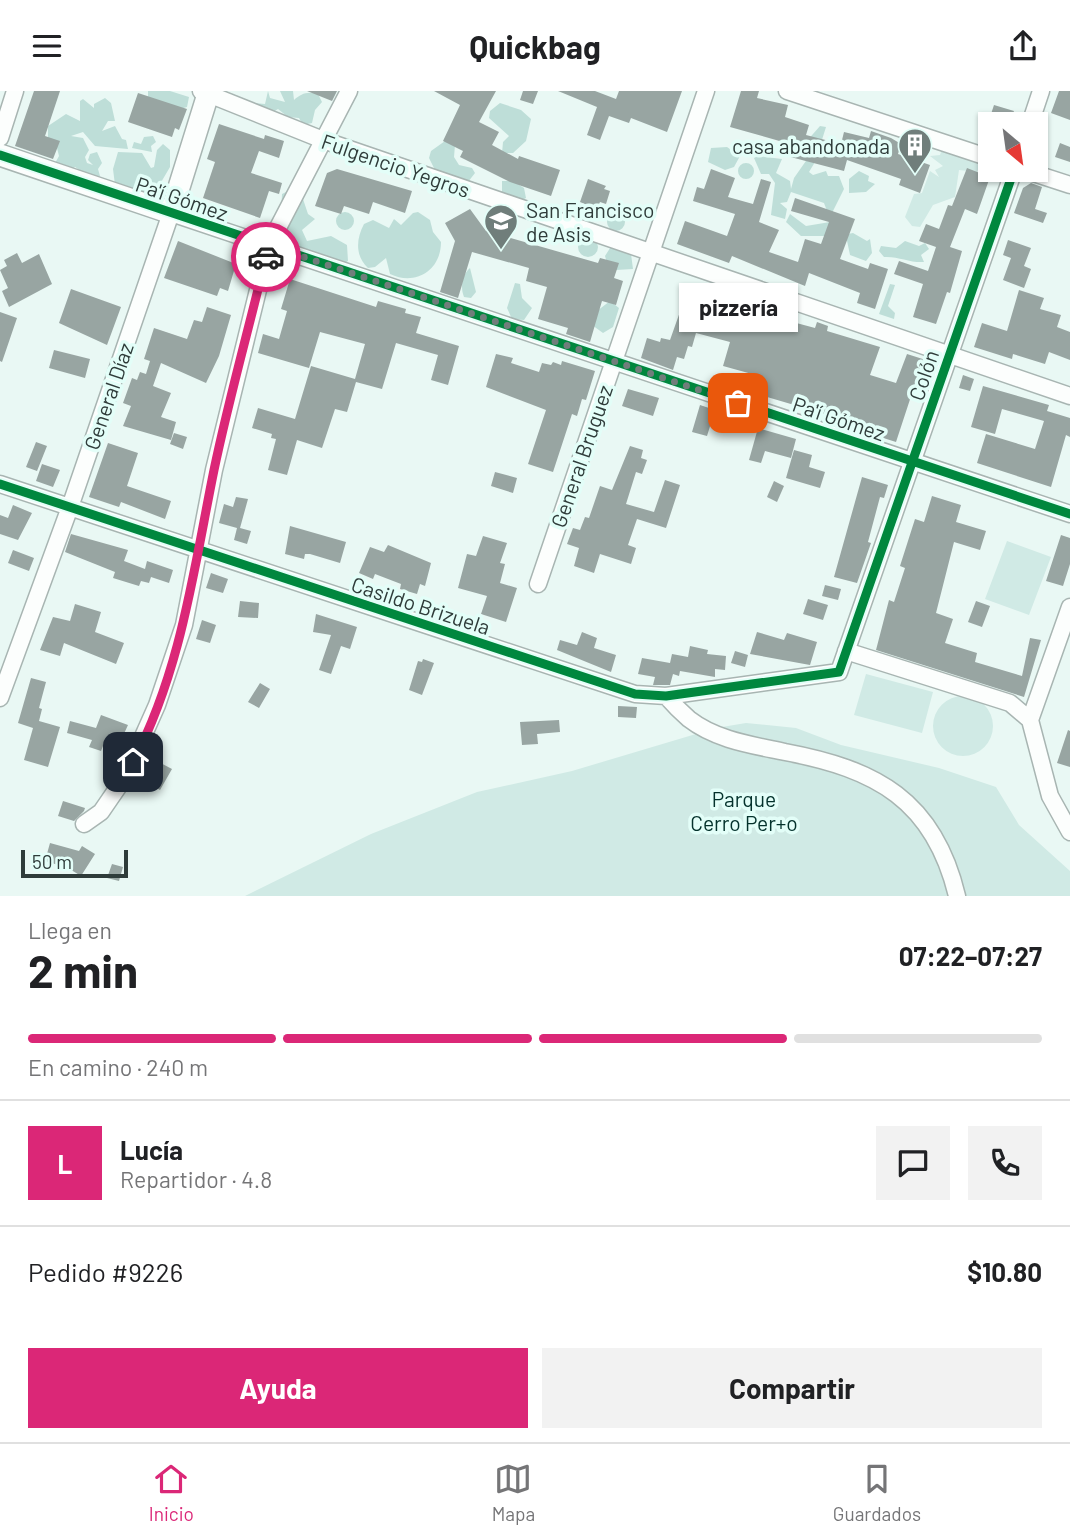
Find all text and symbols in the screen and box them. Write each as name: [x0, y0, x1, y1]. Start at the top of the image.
icon: menu: [28, 27, 66, 65]
text: Quickbag: [469, 27, 601, 65]
icon: share: [1004, 27, 1042, 65]
north arrow: [978, 112, 1048, 182]
map controls: [978, 112, 1048, 182]
building icon: casa abandonada: [896, 126, 934, 175]
street label: Fulgencio Yegros: [318, 128, 474, 202]
place label: casa abandonada: [732, 133, 890, 158]
street label: Pa'í Gómez: [133, 171, 231, 225]
place label: San Francisco de Asis: [526, 197, 654, 246]
school or university icon: San Francisco de Asis: [482, 202, 520, 251]
courier: [231, 222, 301, 292]
icon: car: [247, 238, 285, 276]
callout: pizzería: [678, 284, 798, 333]
text: pizzería: [699, 293, 778, 321]
street label: General Díaz: [78, 339, 138, 453]
street label: Colón: [903, 347, 943, 403]
pin: [708, 373, 768, 433]
street label: General Bruguez: [545, 382, 617, 530]
icon: bag: [719, 384, 757, 422]
street label: Pa'í Gómez: [790, 391, 888, 445]
street label: Casildo Brizuela: [349, 571, 493, 639]
pin: [103, 732, 163, 792]
icon: home: [114, 743, 152, 781]
park label: Parque Cerro Per+o: [690, 786, 798, 835]
scale bar: [21, 847, 128, 879]
text: 50 m: [32, 850, 72, 873]
text: Llega en: [28, 916, 112, 944]
text: 07:22–07:27: [899, 940, 1042, 971]
text: 2 min: [28, 942, 138, 997]
text: En camino · 240 m: [28, 1053, 208, 1081]
button: chat: [876, 1126, 950, 1200]
button: phone: [968, 1126, 1042, 1200]
text: Lucía: [120, 1134, 183, 1165]
text: L: [58, 1148, 72, 1179]
text: Repartidor · 4.8: [120, 1165, 272, 1193]
text: Pedido #9226: [28, 1256, 183, 1287]
text: $10.80: [967, 1256, 1042, 1287]
button: Ayuda: [28, 1348, 528, 1428]
button: Compartir: [542, 1348, 1042, 1428]
tab: Inicio: [149, 1460, 194, 1525]
tab: Mapa: [492, 1460, 535, 1525]
tab: Guardados: [833, 1460, 921, 1525]

